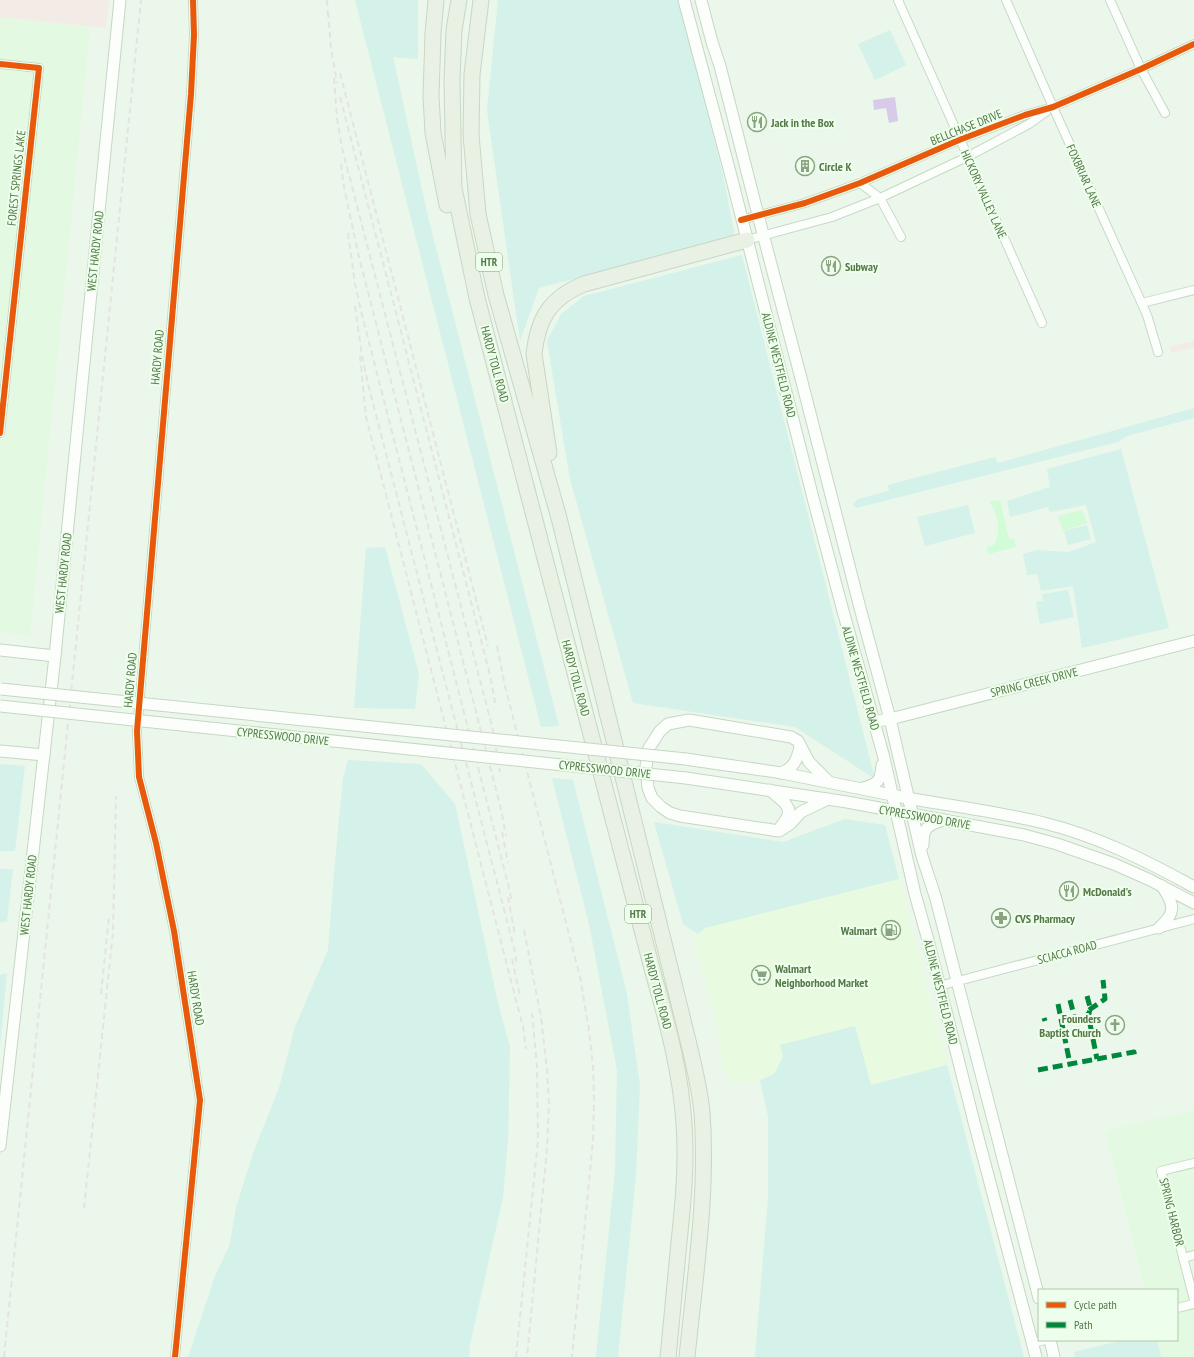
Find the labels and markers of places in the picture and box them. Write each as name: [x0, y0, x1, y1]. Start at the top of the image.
restaurant icon: Jack in the Box: [746, 111, 768, 133]
place label: Jack in the Box: [770, 115, 835, 130]
building icon: Circle K: [794, 155, 816, 177]
place label: Circle K: [819, 159, 852, 174]
restaurant icon: Subway: [820, 255, 842, 277]
place label: Subway: [845, 259, 878, 274]
restaurant icon: McDonald's: [1058, 880, 1080, 902]
place label: McDonald's: [1083, 884, 1132, 899]
pharmacy icon: CVS Pharmacy: [990, 907, 1012, 929]
place label: CVS Pharmacy: [1015, 911, 1075, 926]
fuel station icon: Walmart: [880, 919, 902, 941]
place label: Walmart: [840, 923, 877, 938]
place label: Walmart Neighborhood Market: [774, 961, 868, 990]
supermarket icon: Walmart Neighborhood Market: [750, 964, 772, 986]
place label: Founders Baptist Church: [1039, 1011, 1101, 1040]
church icon: Founders Baptist Church: [1104, 1014, 1126, 1036]

